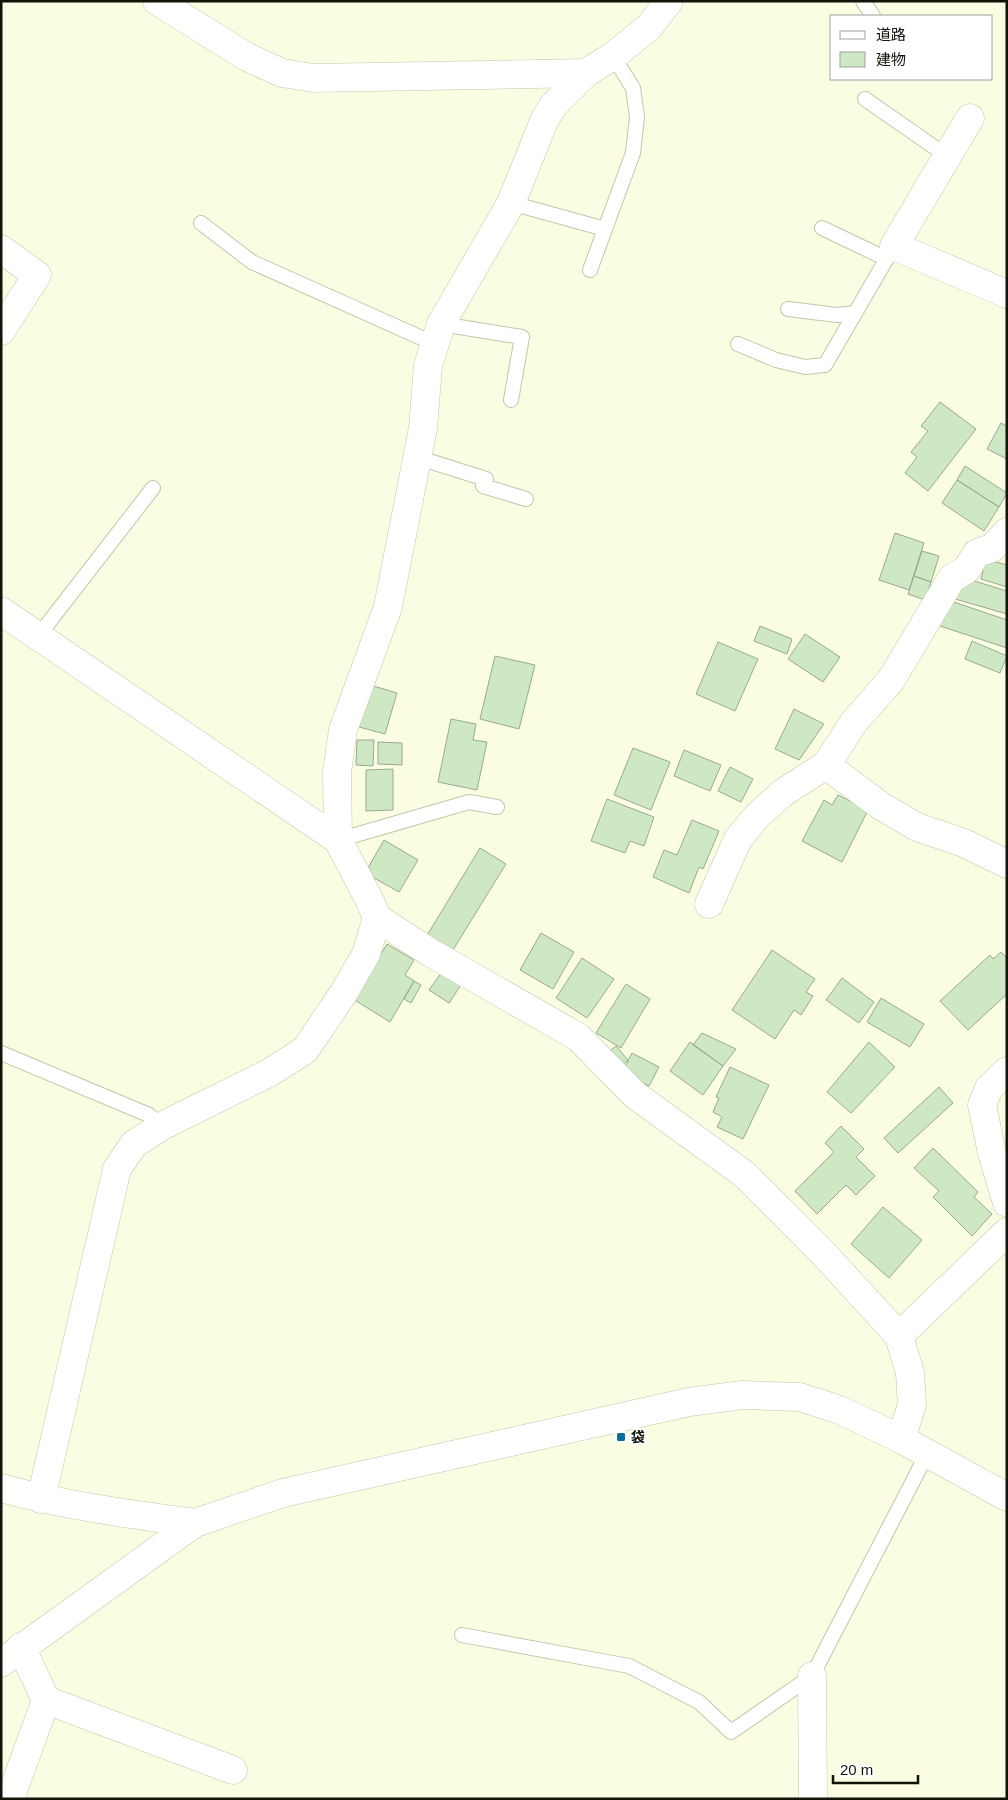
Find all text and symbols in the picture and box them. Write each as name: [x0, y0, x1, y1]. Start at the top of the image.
legend: [830, 15, 993, 80]
text: 道路: [876, 26, 906, 43]
text: 建物: [876, 51, 906, 68]
place label: 袋: [631, 1429, 645, 1445]
marker: 袋: [615, 1431, 627, 1443]
scale bar: [833, 1752, 918, 1784]
text: 20 m: [840, 1761, 873, 1778]

